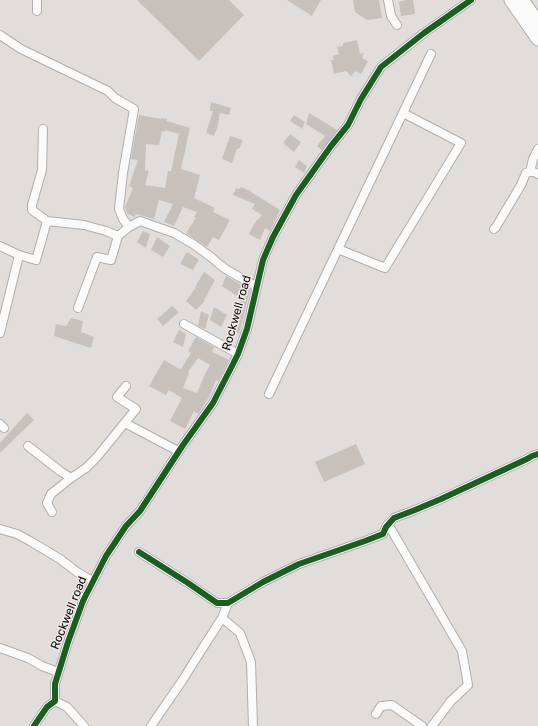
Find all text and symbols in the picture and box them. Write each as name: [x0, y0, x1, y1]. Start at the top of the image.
street label: Rockwell road: [219, 274, 255, 352]
street label: Rockwell road: [48, 574, 90, 652]

